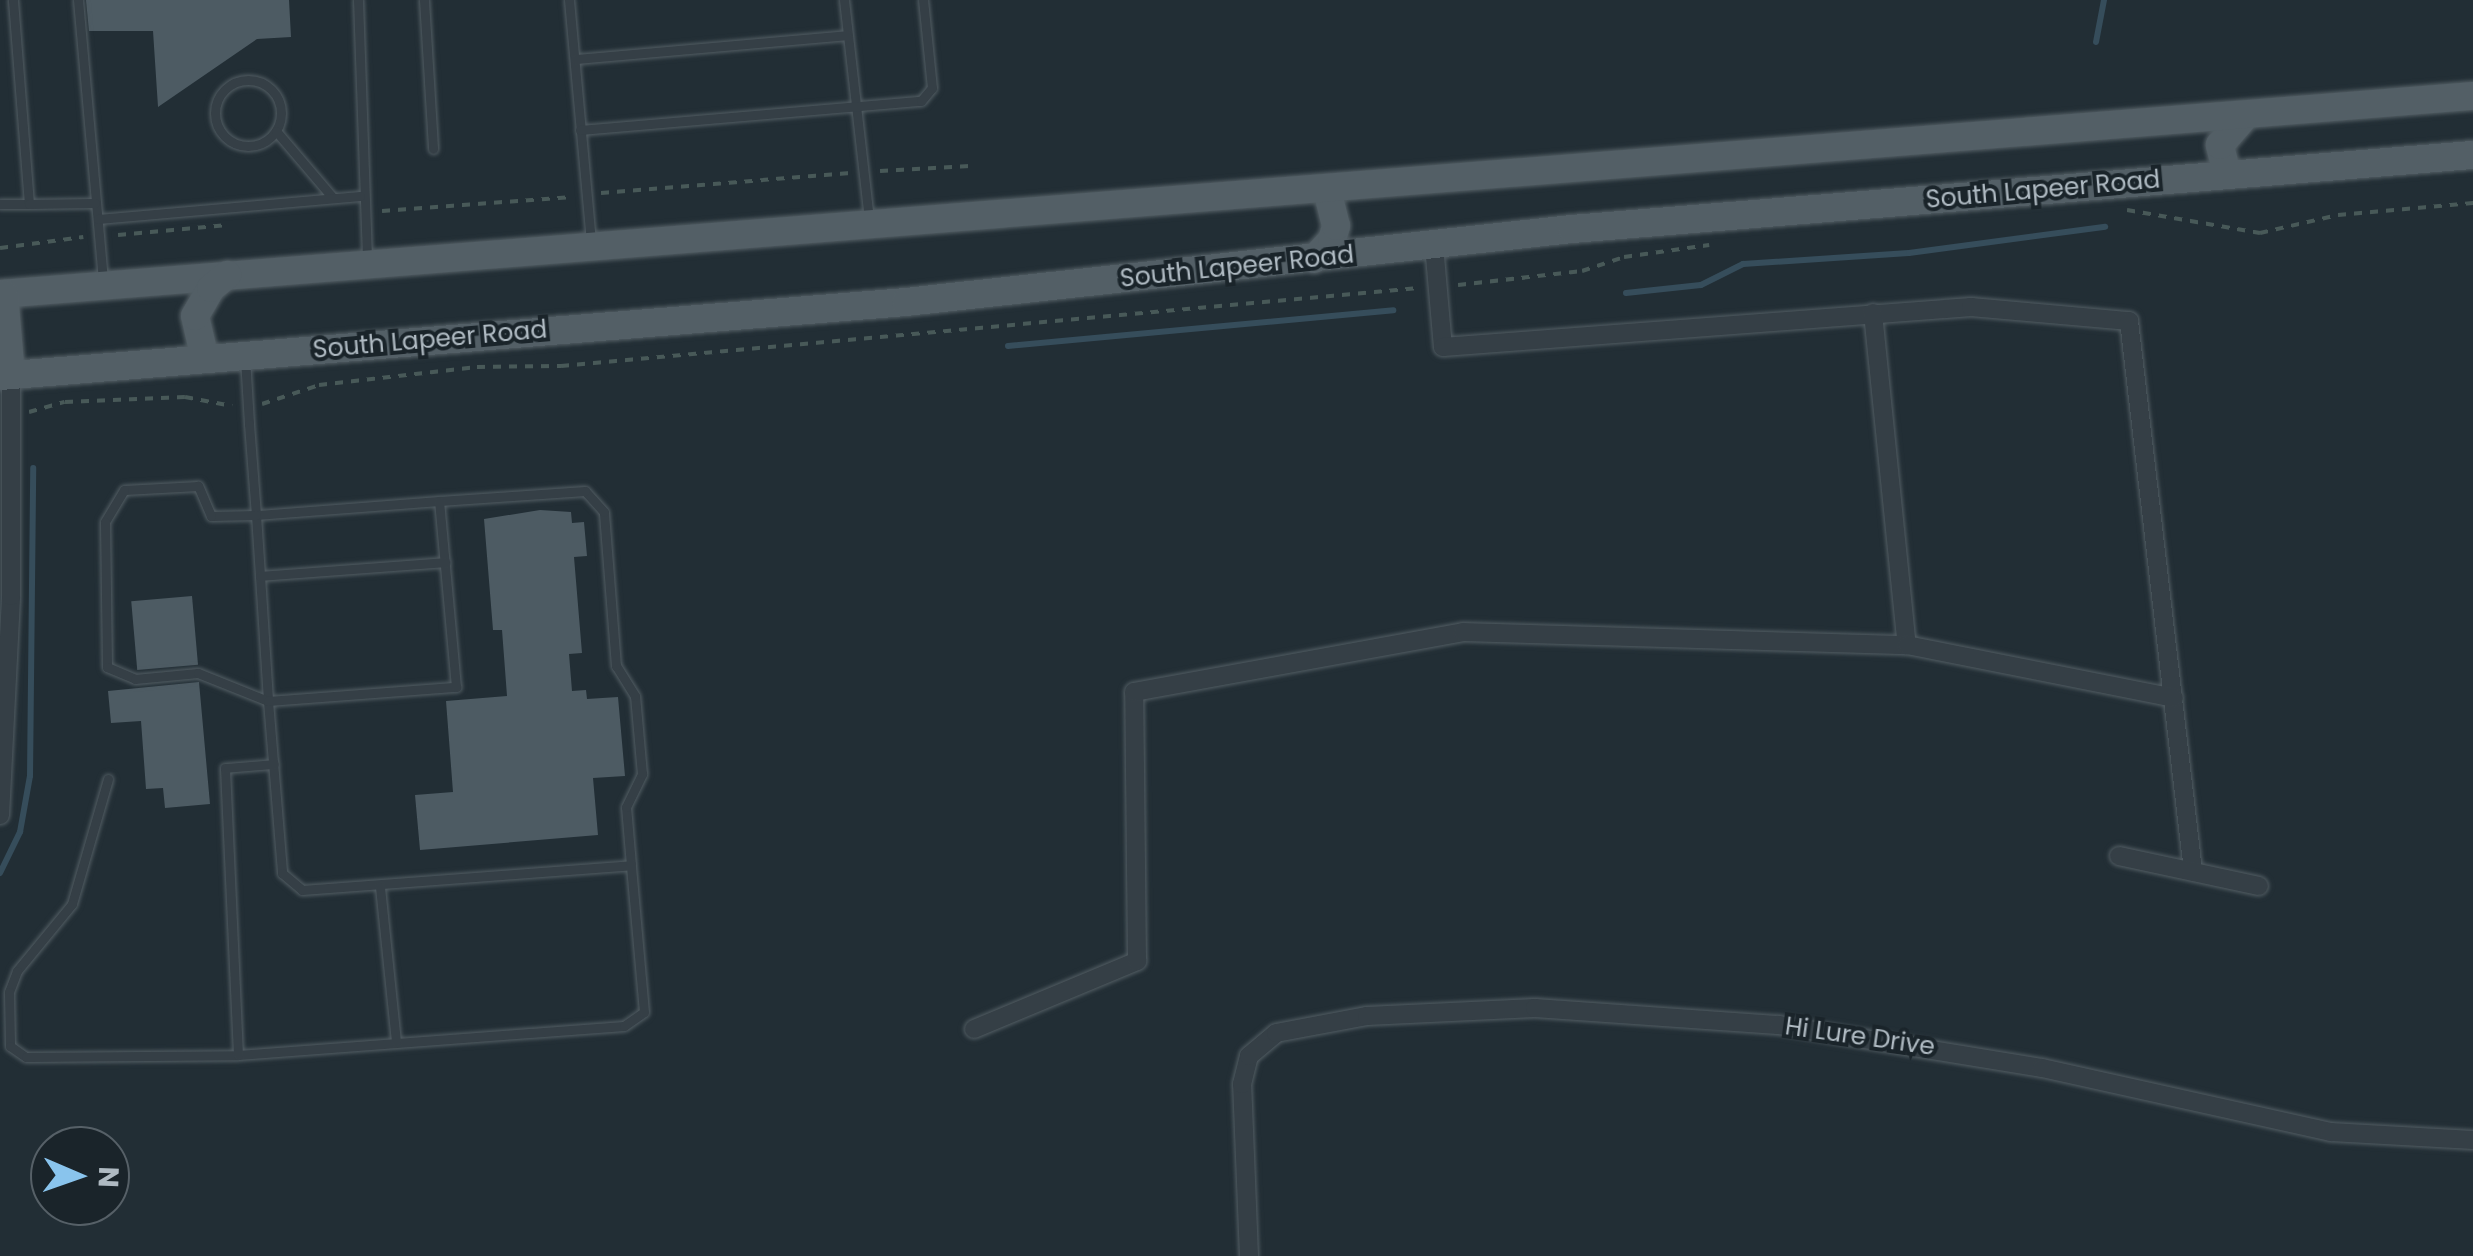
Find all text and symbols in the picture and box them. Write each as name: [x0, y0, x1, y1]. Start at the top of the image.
street label: South Lapeer Road: [1925, 165, 2161, 215]
street label: South Lapeer Road: [1119, 240, 1355, 294]
street label: South Lapeer Road: [312, 315, 548, 365]
street label: Hi Lure Drive: [1783, 1012, 1937, 1062]
north arrow: [30, 1126, 130, 1226]
text: N: [89, 1166, 128, 1188]

